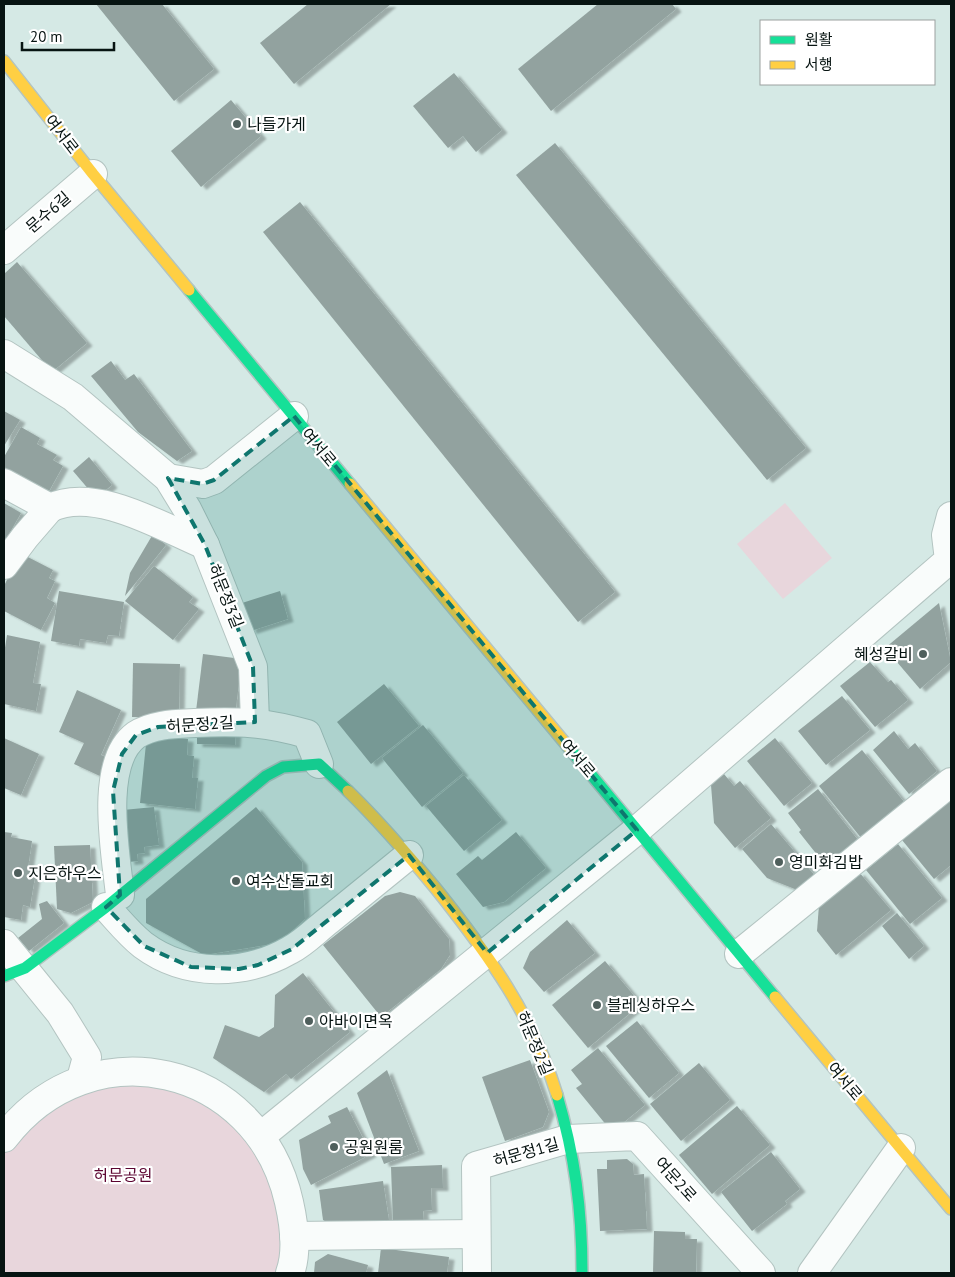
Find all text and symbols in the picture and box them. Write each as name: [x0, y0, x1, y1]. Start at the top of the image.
scale bar: [22, 20, 115, 52]
legend: [760, 20, 935, 85]
text: 20 m: [30, 27, 63, 46]
text: 원활: [805, 30, 833, 49]
text: 서행: [805, 55, 833, 74]
street label: 여서로: [41, 110, 84, 158]
place label: 나들가게: [247, 114, 306, 134]
marker: 나들가게: [231, 118, 243, 130]
street label: 문수6길: [21, 187, 75, 237]
street label: 여서로: [297, 424, 341, 471]
street label: 허문정3길: [204, 561, 248, 631]
place label: 혜성갈비: [854, 644, 913, 664]
marker: 혜성갈비: [917, 648, 929, 660]
street label: 허문정2길: [166, 712, 234, 736]
street label: 여서로: [556, 735, 600, 782]
place label: 영미화김밥: [789, 852, 863, 872]
marker: 영미화김밥: [773, 856, 785, 868]
place label: 지은하우스: [28, 863, 102, 883]
marker: 지은하우스: [12, 867, 24, 879]
place label: 여수산돌교회: [246, 871, 334, 891]
marker: 여수산돌교회: [230, 875, 242, 887]
place label: 블레싱하우스: [607, 995, 695, 1015]
marker: 블레싱하우스: [591, 999, 603, 1011]
street label: 허문정2길: [513, 1008, 557, 1078]
place label: 아바이면옥: [319, 1011, 393, 1031]
marker: 아바이면옥: [303, 1015, 315, 1027]
street label: 여서로: [823, 1058, 867, 1105]
street label: 허문정1길: [491, 1133, 561, 1171]
place label: 공원원룸: [344, 1137, 403, 1157]
marker: 공원원룸: [328, 1141, 340, 1153]
street label: 여문2로: [651, 1153, 701, 1206]
park label: 허문공원: [94, 1165, 152, 1185]

